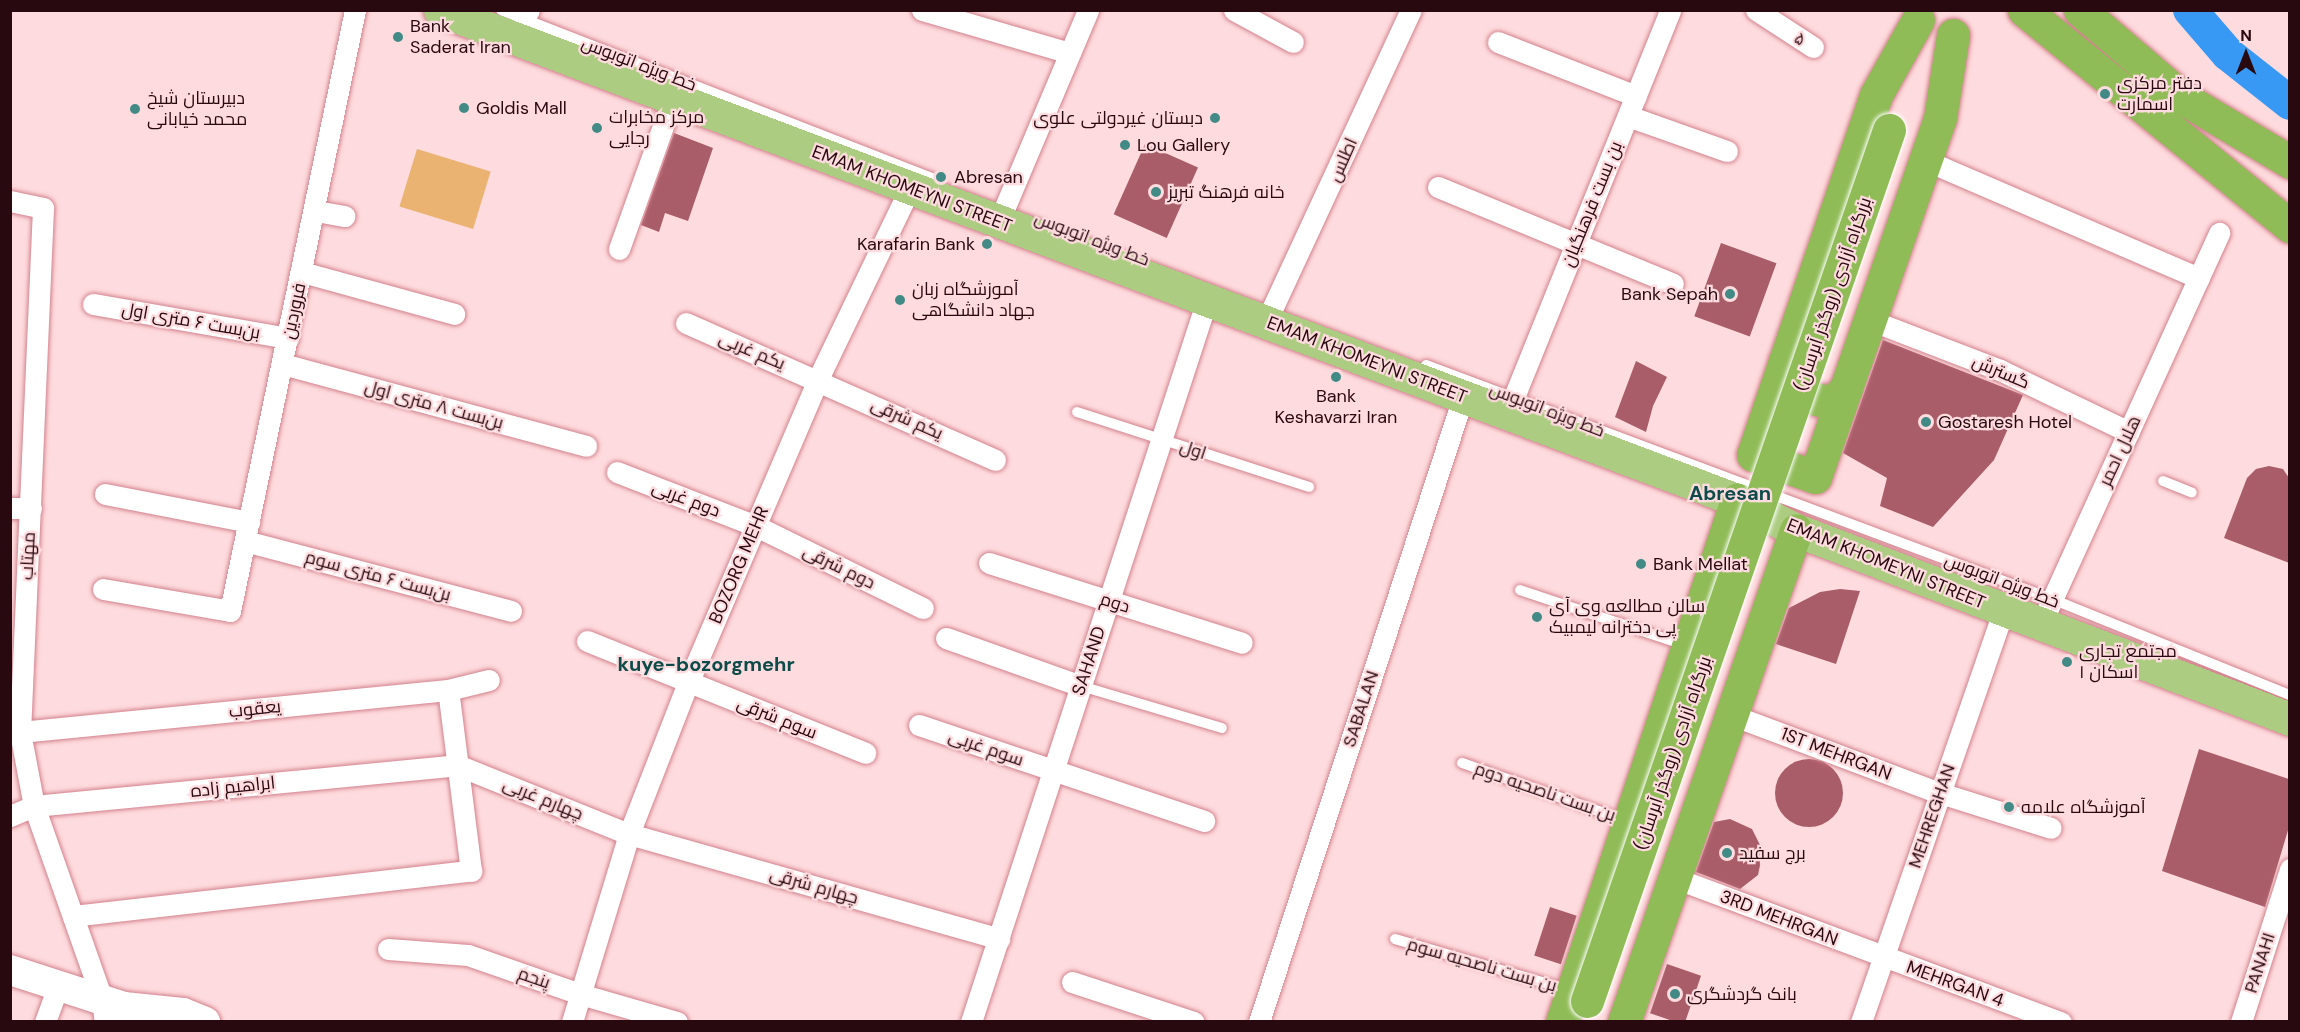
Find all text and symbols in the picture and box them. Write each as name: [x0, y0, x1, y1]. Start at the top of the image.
place label: Bank Saderat Iran: [410, 16, 511, 58]
north arrow: [2216, 24, 2276, 84]
text: N: [2240, 25, 2252, 46]
street label: ۵: [1790, 27, 1810, 51]
marker: Bank Saderat Iran: [391, 30, 405, 44]
street label: خط ویژه اتوبوس: [578, 32, 700, 96]
place label: دفتر مرکزی اسمارت: [2117, 73, 2202, 116]
marker: دفتر مرکزی اسمارت: [2098, 87, 2112, 101]
place label: دبیرستان شیخ محمد خیابانی: [147, 88, 247, 130]
place label: Goldis Mall: [476, 97, 567, 119]
marker: Goldis Mall: [457, 101, 471, 115]
marker: دبیرستان شیخ محمد خیابانی: [128, 102, 142, 116]
place label: مرکز مخابرات رجایی: [609, 107, 704, 150]
place label: دبستان غیردولتی علوی: [1033, 107, 1203, 129]
marker: دبستان غیردولتی علوی: [1208, 111, 1222, 125]
marker: مرکز مخابرات رجایی: [590, 121, 604, 135]
place label: Lou Gallery: [1137, 134, 1230, 156]
street label: اطلس: [1324, 135, 1362, 185]
marker: Lou Gallery: [1118, 138, 1132, 152]
street label: بن بست فرهنگیان: [1557, 138, 1627, 270]
street label: EMAM KHOMEYNI STREET: [809, 141, 1015, 237]
place label: Abresan: [954, 166, 1023, 188]
marker: Abresan: [932, 168, 950, 186]
place label: خانه فرهنگ تبریز: [1168, 181, 1284, 203]
marker: خانه فرهنگ تبریز: [1149, 185, 1163, 199]
street label: بزرگراه آزادی (روگذر آبرسان): [1790, 194, 1876, 394]
street label: خط ویژه اتوبوس: [1031, 207, 1153, 271]
place label: Karafarin Bank: [857, 233, 975, 255]
marker: Karafarin Bank: [980, 237, 994, 251]
place label: آموزشگاه زبان جهاد دانشگاهی: [912, 279, 1035, 322]
street label: فروردین: [278, 281, 310, 341]
place label: Bank Sepah: [1621, 283, 1718, 305]
marker: Bank Sepah: [1723, 287, 1737, 301]
marker: آموزشگاه زبان جهاد دانشگاهی: [893, 293, 907, 307]
street label: بن‌بست ۶ متری اول: [120, 298, 262, 344]
street label: EMAM KHOMEYNI STREET: [1264, 312, 1470, 408]
street label: یکم غربی: [716, 327, 788, 375]
street label: گسترش: [1969, 350, 2033, 394]
marker: Bank Keshavarzi Iran: [1329, 370, 1343, 384]
street label: بن‌بست ۸ متری اول: [362, 376, 506, 434]
street label: خط ویژه اتوبوس: [1486, 378, 1608, 442]
place label: Bank Keshavarzi Iran: [1275, 386, 1397, 428]
street label: یکم شرقی: [868, 394, 946, 444]
place label: Gostaresh Hotel: [1938, 411, 2072, 433]
street label: هلال احمر: [2094, 412, 2146, 490]
marker: Gostaresh Hotel: [1919, 415, 1933, 429]
street label: اول: [1177, 436, 1209, 464]
street label: دوم غربی: [649, 476, 723, 522]
district label: Abresan: [1689, 481, 1771, 505]
street label: BOZORG MEHR: [705, 503, 773, 627]
street label: EMAM KHOMEYNI STREET: [1783, 514, 1989, 614]
street label: مهتاب: [16, 531, 40, 581]
street label: دوم شرقی: [799, 540, 879, 594]
street label: بن‌بست ۶ متری سوم: [303, 546, 453, 606]
street label: خط ویژه اتوبوس: [1941, 549, 2063, 613]
place label: Bank Mellat: [1653, 553, 1748, 575]
marker: Bank Mellat: [1634, 557, 1648, 571]
street label: دوم: [1098, 588, 1132, 618]
place label: سالن مطالعه وی آی پی دخترانه لیمبیک: [1549, 596, 1705, 638]
marker: سالن مطالعه وی آی پی دخترانه لیمبیک: [1530, 610, 1544, 624]
street label: SAHAND: [1068, 624, 1110, 698]
place label: مجتمع تجاری اسکان ۱: [2079, 641, 2177, 684]
district label: kuye-bozorgmehr: [617, 652, 795, 676]
street label: بزرگراه آزادی (روگذر آبرسان): [1630, 653, 1716, 853]
marker: مجتمع تجاری اسکان ۱: [2060, 655, 2074, 669]
street label: SABALAN: [1339, 668, 1383, 750]
street label: سوم شرقی: [734, 692, 820, 744]
street label: یعقوب: [228, 696, 282, 722]
street label: 1ST MEHRGAN: [1778, 723, 1894, 785]
street label: سوم غربی: [946, 725, 1026, 771]
street label: بن بست ناصحیه دوم: [1472, 758, 1618, 826]
street label: MEHREGHAN: [1904, 761, 1960, 871]
street label: ابراهیم زاده: [190, 772, 276, 802]
street label: چهارم غربی: [500, 773, 586, 825]
place label: آموزشگاه علامه: [2021, 796, 2145, 818]
marker: آموزشگاه علامه: [2002, 800, 2016, 814]
place label: برج سفید: [1739, 842, 1806, 864]
marker: برج سفید: [1720, 846, 1734, 860]
street label: چهارم شرقی: [767, 863, 861, 909]
street label: 3RD MEHRGAN: [1717, 886, 1841, 950]
street label: PANAHI: [2240, 930, 2280, 996]
street label: بن بست ناصحیه سوم: [1405, 933, 1559, 997]
street label: MEHRGAN 4: [1903, 956, 2007, 1012]
street label: پنجم: [515, 962, 553, 994]
place label: بانک گردشگری: [1687, 983, 1797, 1005]
marker: بانک گردشگری: [1668, 987, 1682, 1001]

